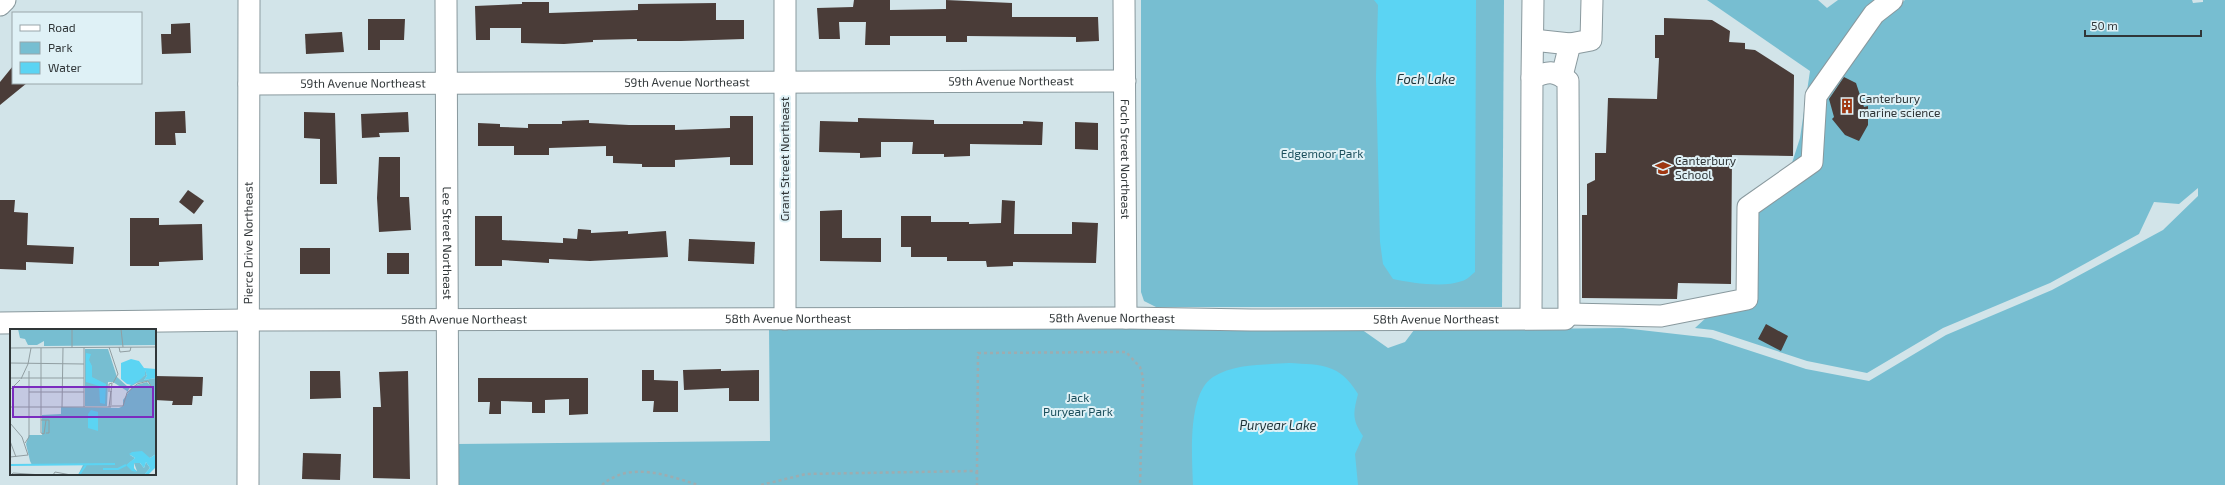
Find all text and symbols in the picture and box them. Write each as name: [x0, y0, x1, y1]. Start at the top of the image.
legend: [12, 12, 142, 84]
scale bar: [2085, 12, 2201, 38]
text: 50 m: [2091, 18, 2118, 32]
text: Road: [48, 20, 76, 34]
text: Park: [48, 40, 73, 54]
text: Water: [48, 60, 82, 74]
water label: Foch Lake: [1397, 71, 1455, 87]
street label: 59th Avenue Northeast: [948, 73, 1074, 88]
street label: 59th Avenue Northeast: [624, 74, 750, 89]
street label: 59th Avenue Northeast: [300, 75, 426, 90]
place label: Canterbury marine science: [1859, 91, 1941, 119]
street label: Grant Street Northeast: [777, 96, 791, 221]
building icon: Canterbury marine science: [1838, 97, 1856, 115]
street label: Foch Street Northeast: [1119, 99, 1133, 220]
park label: Edgemoor Park: [1281, 146, 1363, 160]
place label: Canterbury School: [1675, 153, 1737, 181]
school or university icon: Canterbury School: [1654, 159, 1672, 177]
street label: Pierce Drive Northeast: [240, 181, 255, 304]
street label: Lee Street Northeast: [441, 186, 455, 300]
street label: 58th Avenue Northeast: [1049, 310, 1176, 325]
street label: 58th Avenue Northeast: [401, 311, 527, 326]
street label: 58th Avenue Northeast: [725, 311, 851, 325]
street label: 58th Avenue Northeast: [1373, 311, 1499, 326]
inset map: [10, 329, 156, 475]
park label: Jack Puryear Park: [1043, 390, 1113, 418]
water label: Puryear Lake: [1239, 417, 1317, 433]

